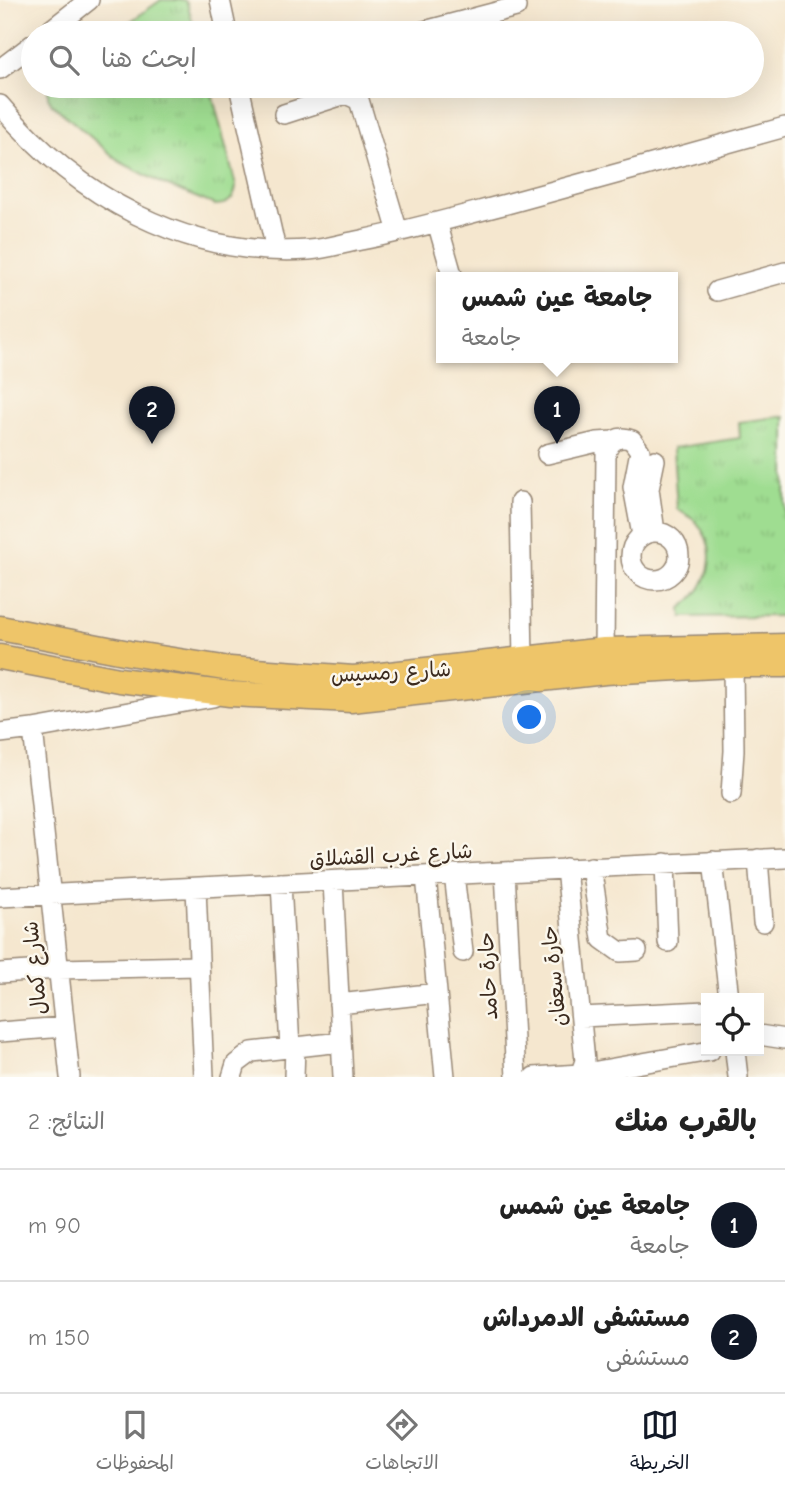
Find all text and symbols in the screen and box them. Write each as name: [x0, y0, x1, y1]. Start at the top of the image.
search box: [21, 21, 764, 98]
icon: search: [45, 41, 83, 79]
text: ابحث هنا: [101, 44, 197, 74]
popup: [436, 272, 678, 363]
text: جامعة عين شمس: [462, 283, 652, 313]
text: جامعة: [462, 324, 522, 351]
pin: 2: [129, 386, 175, 444]
pin: 1: [534, 386, 580, 444]
street label: شارع رمسيس: [330, 657, 452, 690]
your location: [512, 700, 546, 734]
street label: شارع غرب القشلاق: [309, 839, 473, 874]
street label: شارع كمال: [18, 920, 55, 1016]
street label: حارة سعفان: [537, 924, 571, 1028]
street label: حارة حامد: [474, 931, 502, 1021]
map controls: [701, 993, 764, 1056]
button: locate: [701, 993, 764, 1056]
text: بالقرب منك: [615, 1104, 757, 1139]
text: النتائج: 2: [28, 1108, 105, 1135]
text: جامعة عين شمس: [500, 1191, 690, 1221]
text: 90 m: [28, 1212, 81, 1239]
text: 1: [729, 1212, 739, 1239]
text: جامعة: [630, 1232, 690, 1259]
text: مستشفى الدمرداش: [483, 1303, 690, 1333]
text: 150 m: [28, 1324, 90, 1351]
text: 2: [728, 1324, 740, 1351]
text: مستشفى: [606, 1344, 690, 1371]
tab: المحفوظات: [96, 1406, 174, 1479]
tab: الاتجاهات: [365, 1406, 439, 1479]
tab: الخريطة: [630, 1406, 689, 1479]

